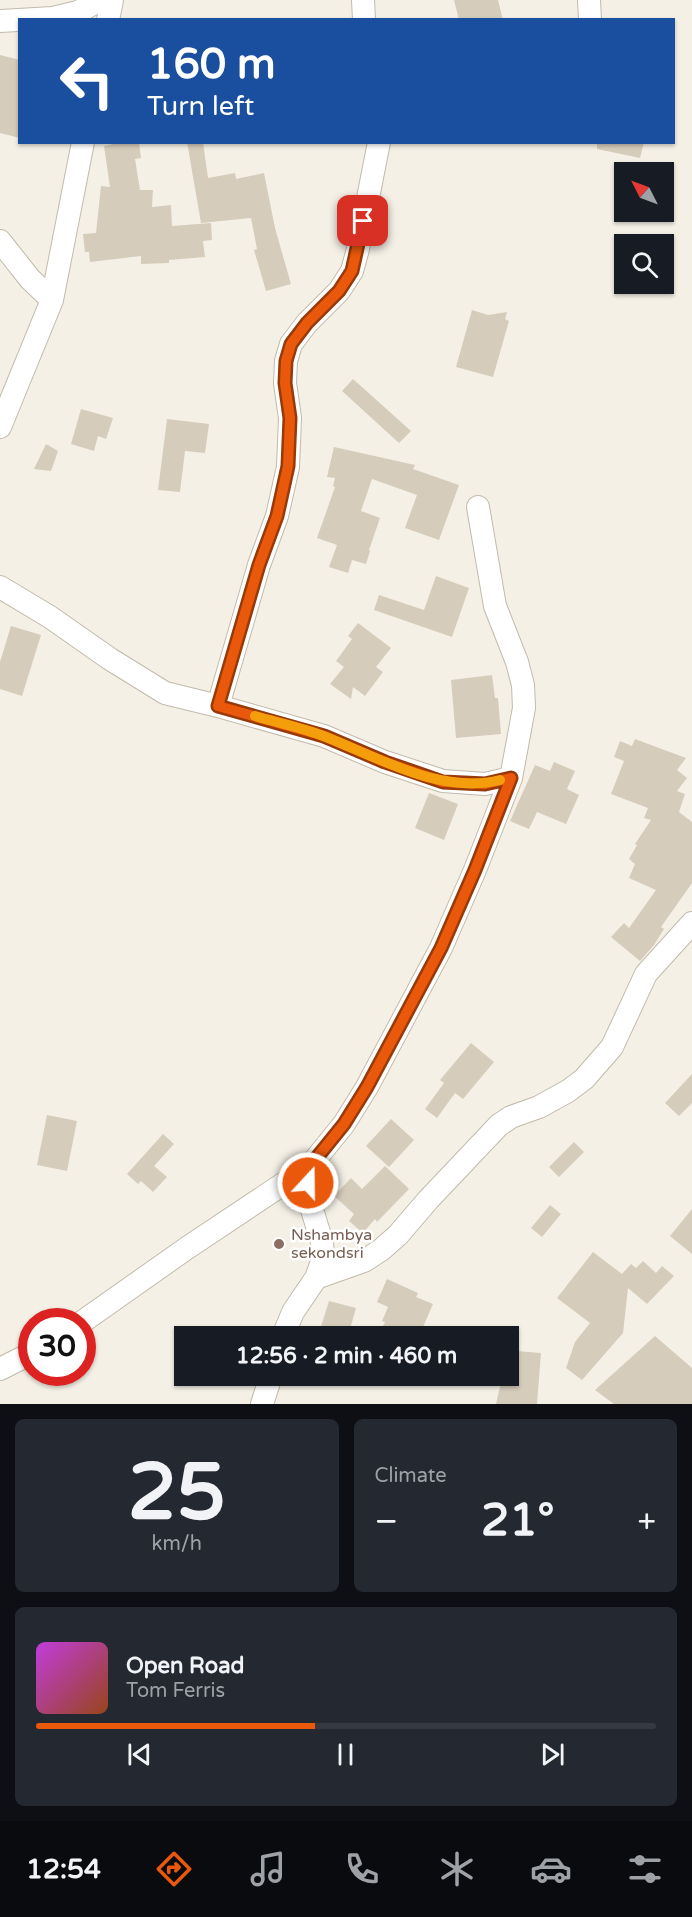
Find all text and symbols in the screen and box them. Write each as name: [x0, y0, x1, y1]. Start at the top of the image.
text: 160 m: [147, 39, 276, 90]
icon: left: [48, 42, 126, 120]
text: Turn left: [147, 90, 254, 123]
north arrow: [614, 162, 674, 222]
map controls: [614, 162, 674, 294]
pin: [337, 195, 388, 246]
icon: arrive: [346, 204, 379, 237]
button: search: [614, 234, 674, 294]
position arrow: [276, 1151, 340, 1215]
place label: Nshambya sekondsri: [291, 1225, 372, 1263]
marker: Nshambya sekondsri: [272, 1237, 286, 1251]
speed limit sign: 30: [18, 1308, 96, 1386]
text: 12:56 · 2 min · 460 m: [236, 1343, 457, 1369]
text: 25: [128, 1446, 226, 1540]
text: Climate: [375, 1464, 447, 1488]
text: 21°: [481, 1494, 554, 1548]
text: −: [375, 1502, 398, 1541]
text: +: [637, 1502, 656, 1541]
text: km/h: [152, 1532, 202, 1556]
text: Open Road: [126, 1653, 244, 1679]
text: Tom Ferris: [126, 1679, 225, 1703]
icon: previous: [123, 1738, 156, 1771]
icon: pause: [329, 1738, 362, 1771]
icon: next: [536, 1738, 569, 1771]
icon: directions: [153, 1848, 195, 1890]
icon: music: [247, 1848, 289, 1890]
icon: phone: [341, 1848, 383, 1890]
icon: climate: [436, 1848, 478, 1890]
icon: car: [530, 1848, 572, 1890]
icon: filters: [624, 1848, 666, 1890]
text: 12:54: [26, 1853, 101, 1886]

